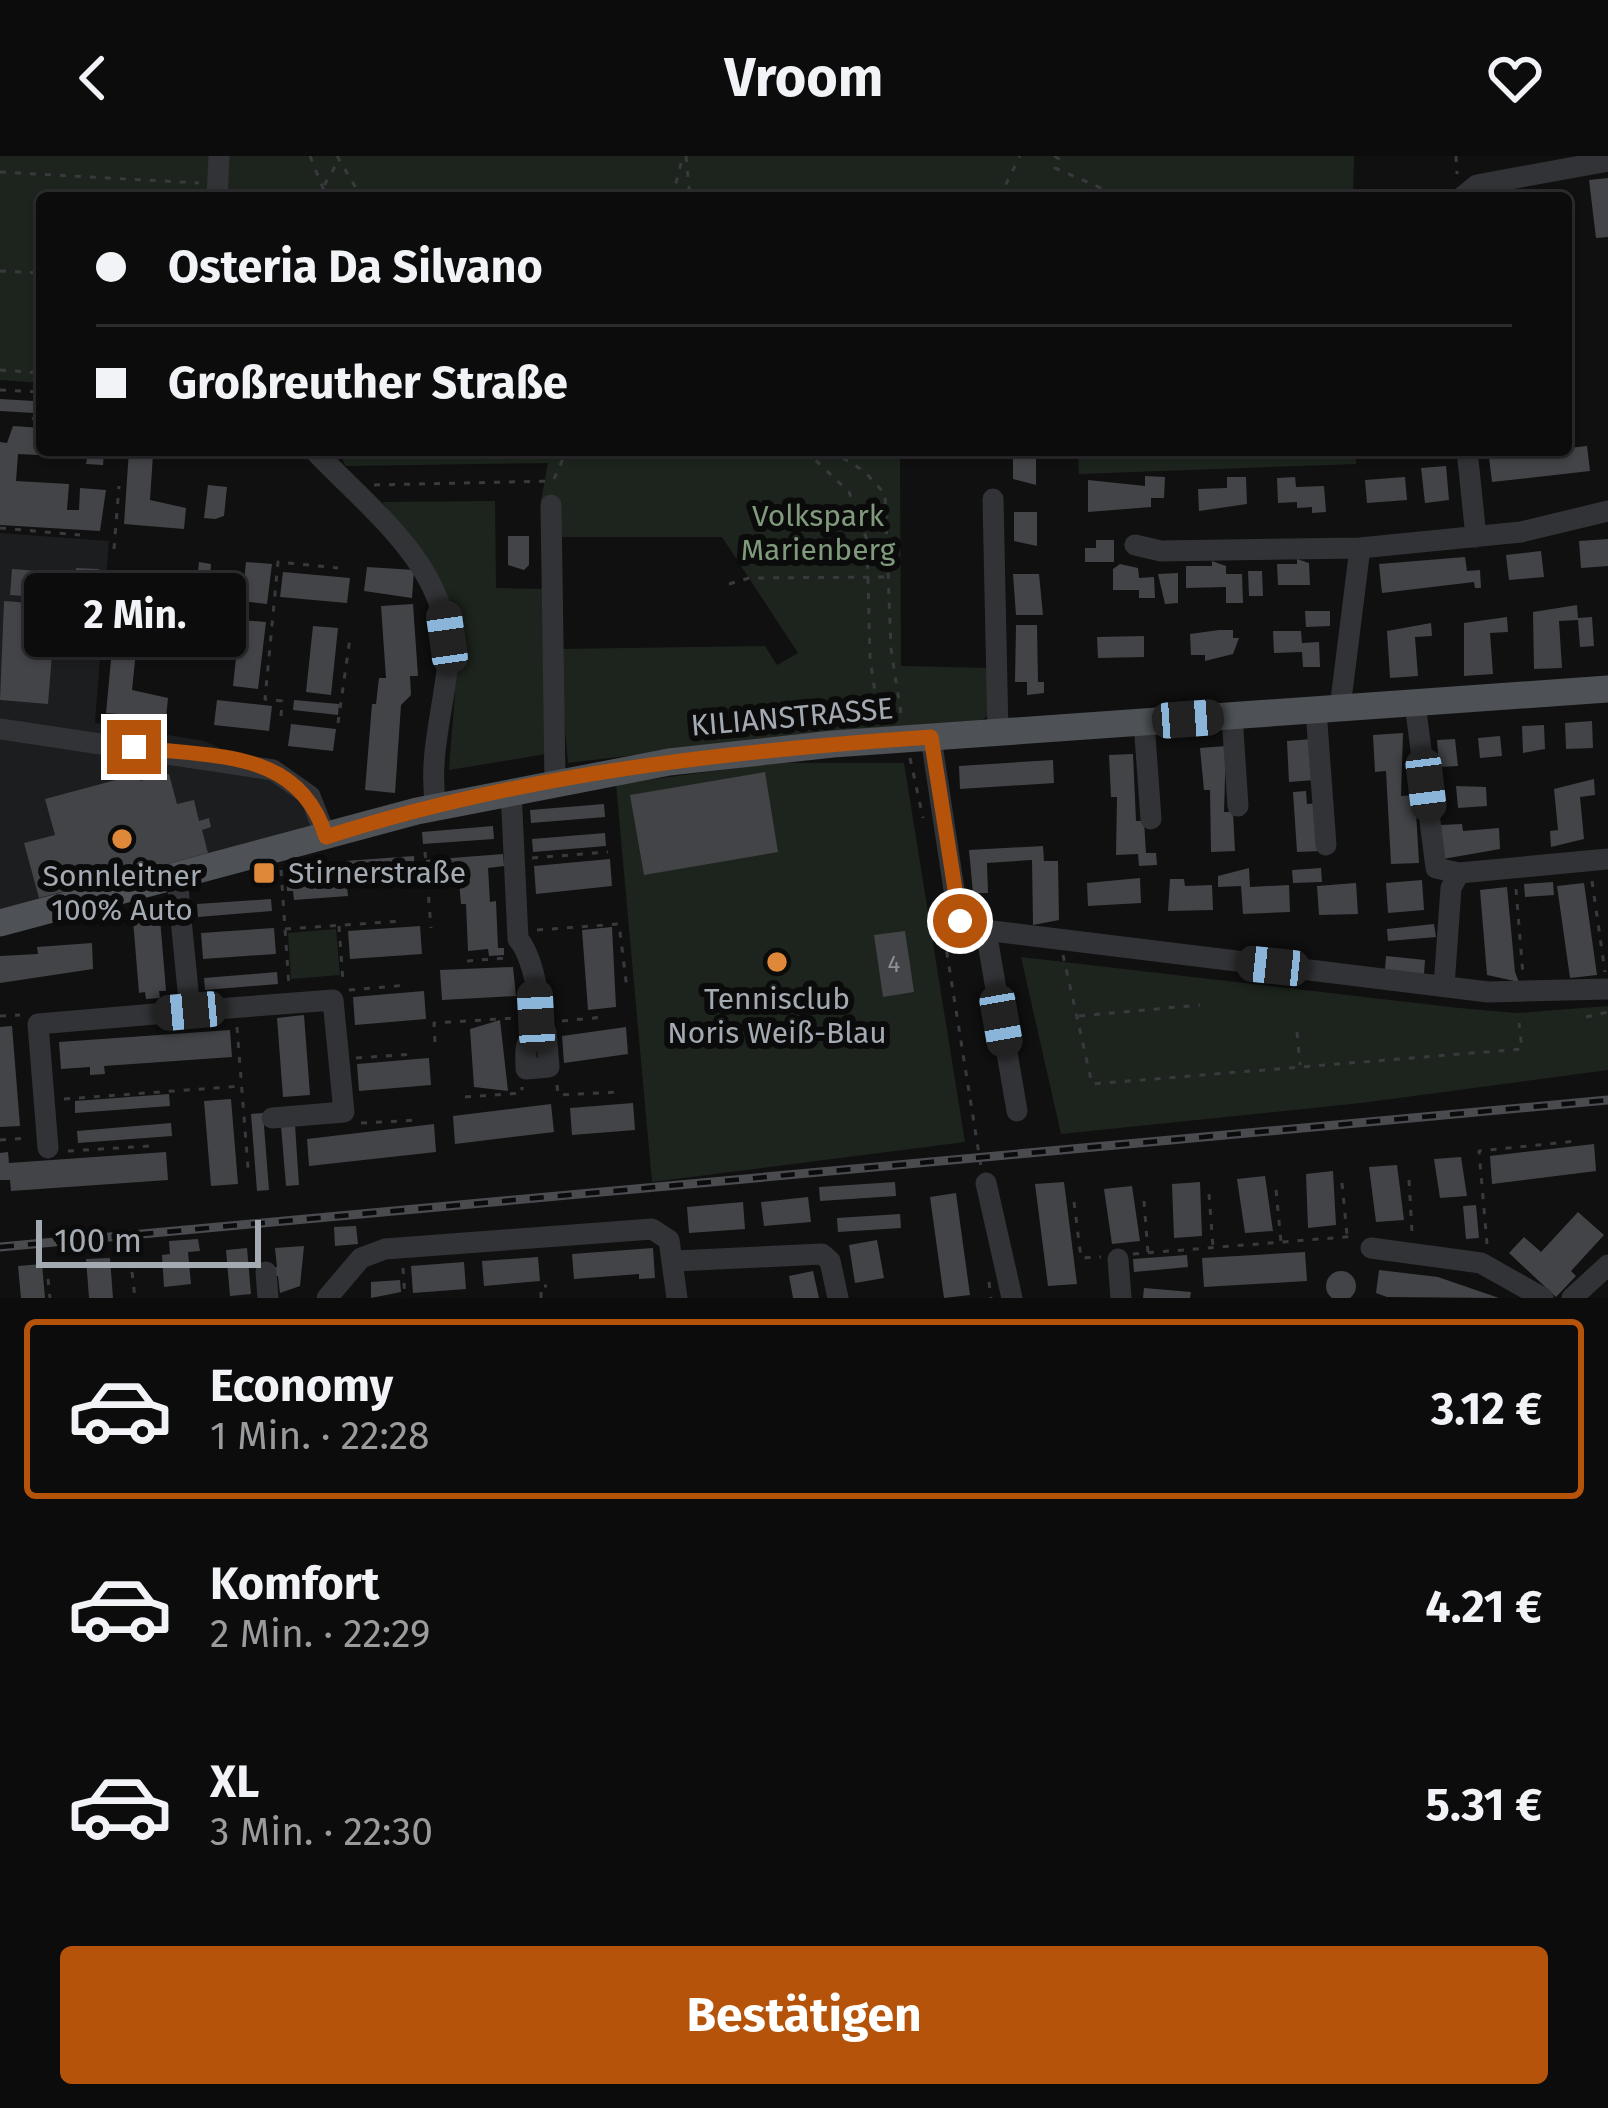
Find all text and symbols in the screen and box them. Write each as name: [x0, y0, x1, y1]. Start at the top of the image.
icon: back: [60, 45, 126, 111]
icon: heart: [1482, 45, 1548, 111]
text: Vroom: [725, 46, 883, 110]
text: Osteria Da Silvano: [168, 240, 543, 294]
text: Großreuther Straße: [168, 356, 568, 410]
park label: Volkspark Marienberg: [741, 498, 896, 568]
callout: 2 Min.: [23, 573, 245, 657]
text: 2 Min.: [84, 592, 186, 638]
car: [424, 599, 470, 675]
street label: KILIANSTRASSE: [689, 690, 895, 744]
car: [1151, 699, 1225, 739]
route end: [107, 720, 161, 774]
car: [1404, 747, 1448, 823]
marker: Sonnleitner 100% Auto: [109, 826, 135, 852]
place label: Stirnerstraße: [288, 855, 466, 891]
place label: Sonnleitner 100% Auto: [43, 858, 202, 928]
marker: Stirnerstraße: [251, 860, 277, 886]
route start: [933, 894, 987, 948]
car: [1235, 944, 1311, 988]
marker: Tennisclub Noris Weiß-Blau: [764, 949, 790, 975]
house number: 4: [888, 950, 901, 978]
car: [516, 979, 556, 1053]
place label: Tennisclub Noris Weiß-Blau: [667, 981, 887, 1051]
car: [977, 982, 1025, 1060]
car: [153, 990, 227, 1032]
scale bar: [36, 1214, 261, 1267]
text: 100 m: [54, 1221, 142, 1261]
icon: car: [66, 1355, 174, 1463]
text: Economy: [210, 1359, 393, 1413]
text: 3.12 €: [1431, 1382, 1542, 1436]
text: 1 Min. · 22:28: [210, 1413, 430, 1459]
icon: car: [66, 1553, 174, 1661]
text: Komfort: [210, 1557, 379, 1611]
text: 4.21 €: [1425, 1580, 1542, 1634]
text: 2 Min. · 22:29: [210, 1611, 431, 1657]
icon: car: [66, 1751, 174, 1859]
text: XL: [210, 1755, 259, 1809]
text: 5.31 €: [1426, 1778, 1542, 1832]
text: 3 Min. · 22:30: [210, 1809, 433, 1855]
button: Bestätigen: [60, 1946, 1548, 2084]

